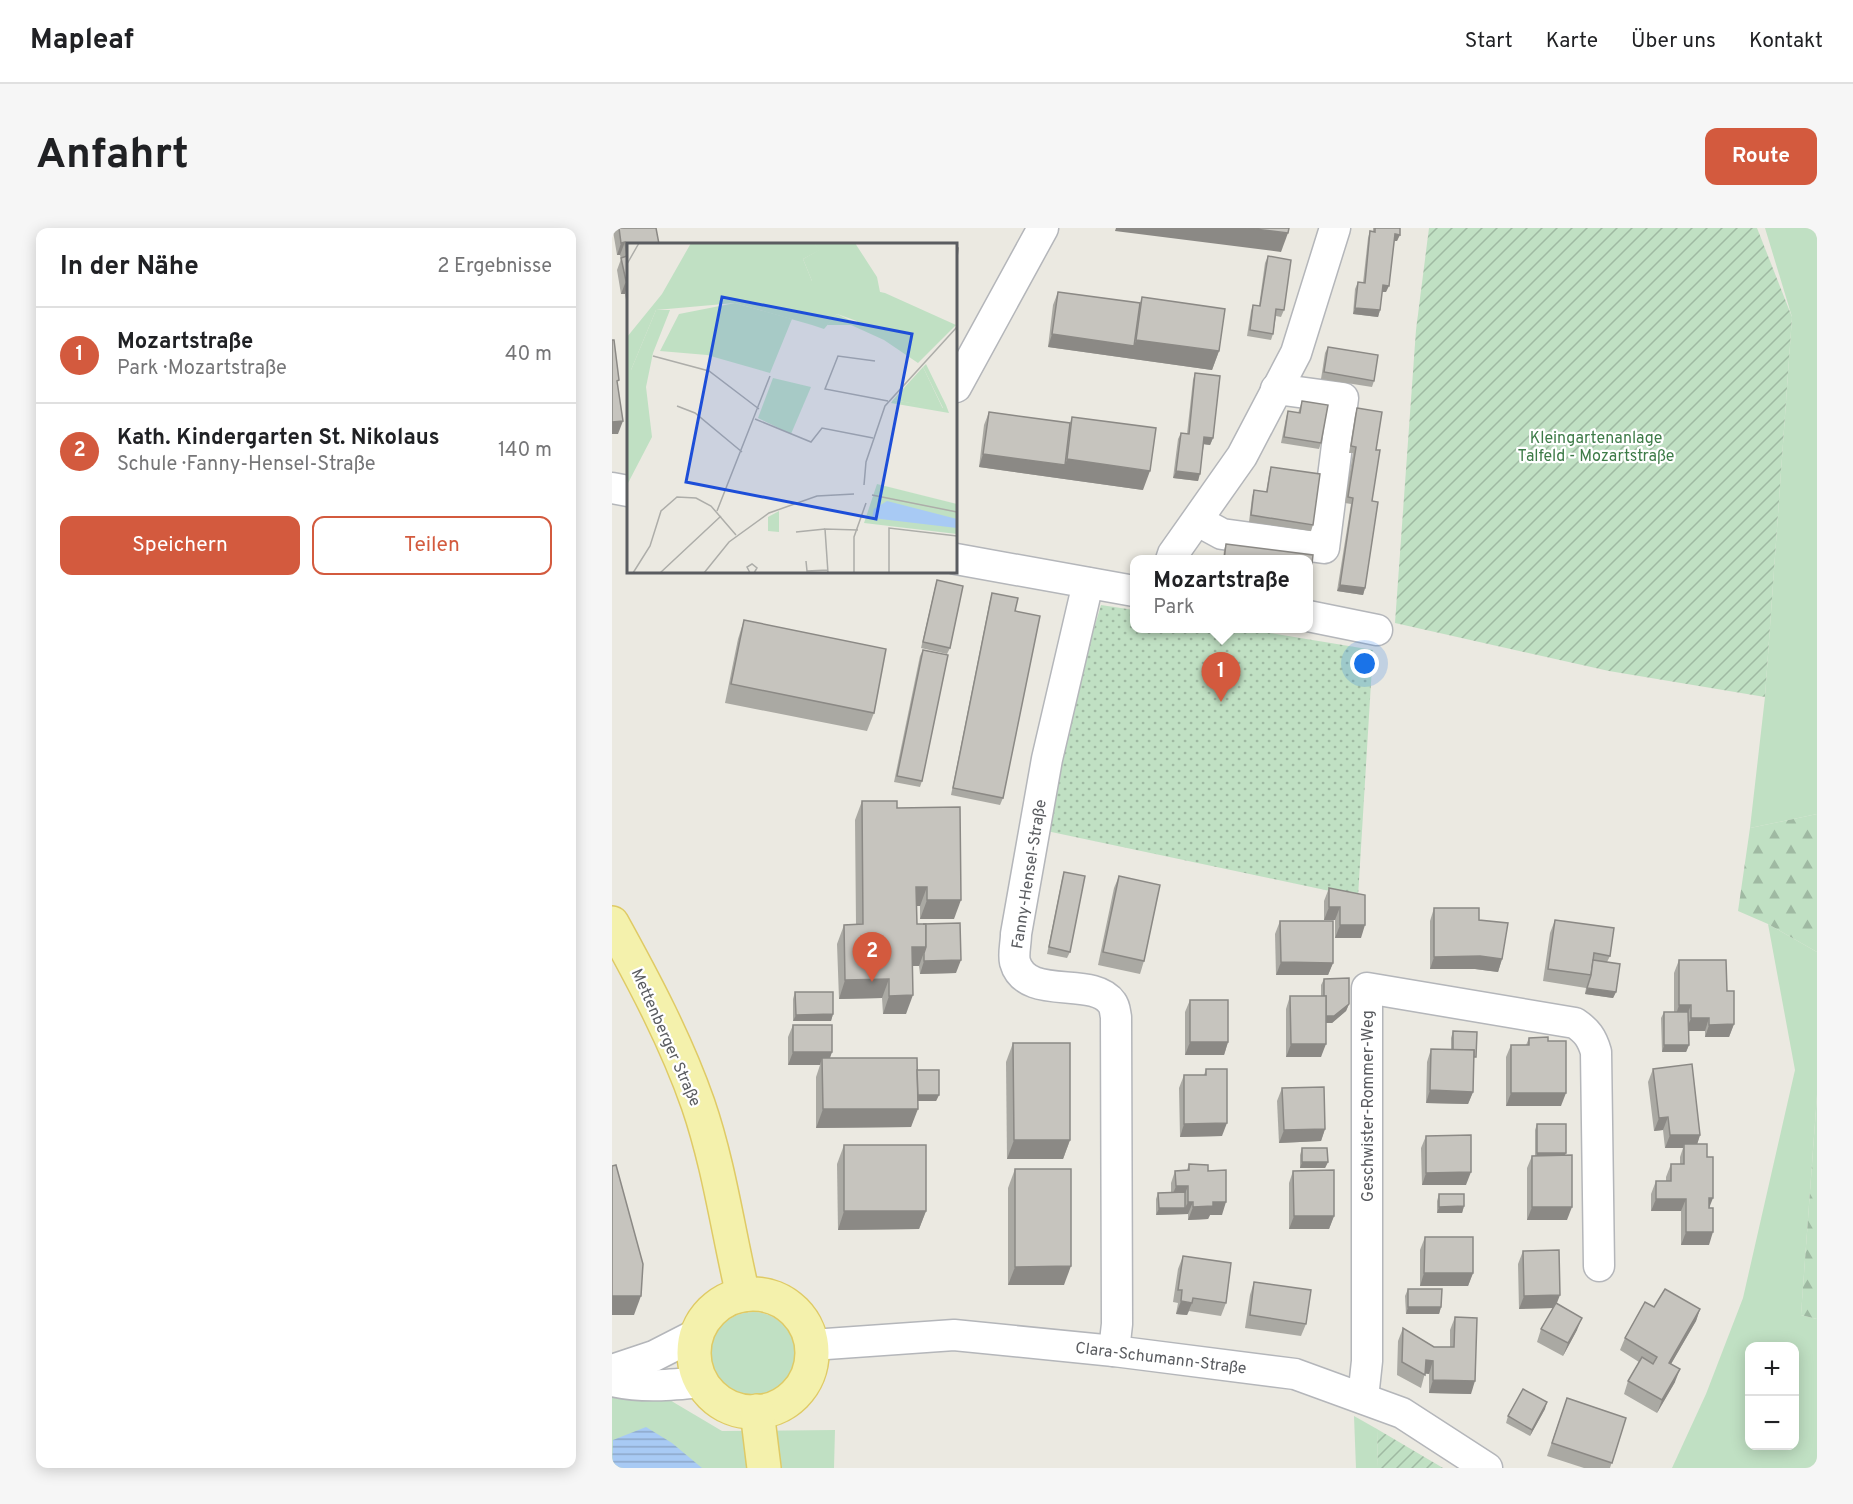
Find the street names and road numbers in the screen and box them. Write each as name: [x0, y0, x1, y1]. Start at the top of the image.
street label: Fanny-Hensel-Straße: [1008, 798, 1052, 951]
street label: Mettenberger Straße: [626, 966, 705, 1110]
street label: Geschwister-Rommer-Weg: [1359, 1010, 1379, 1202]
street label: Clara-Schumann-Straße: [1074, 1339, 1248, 1379]

